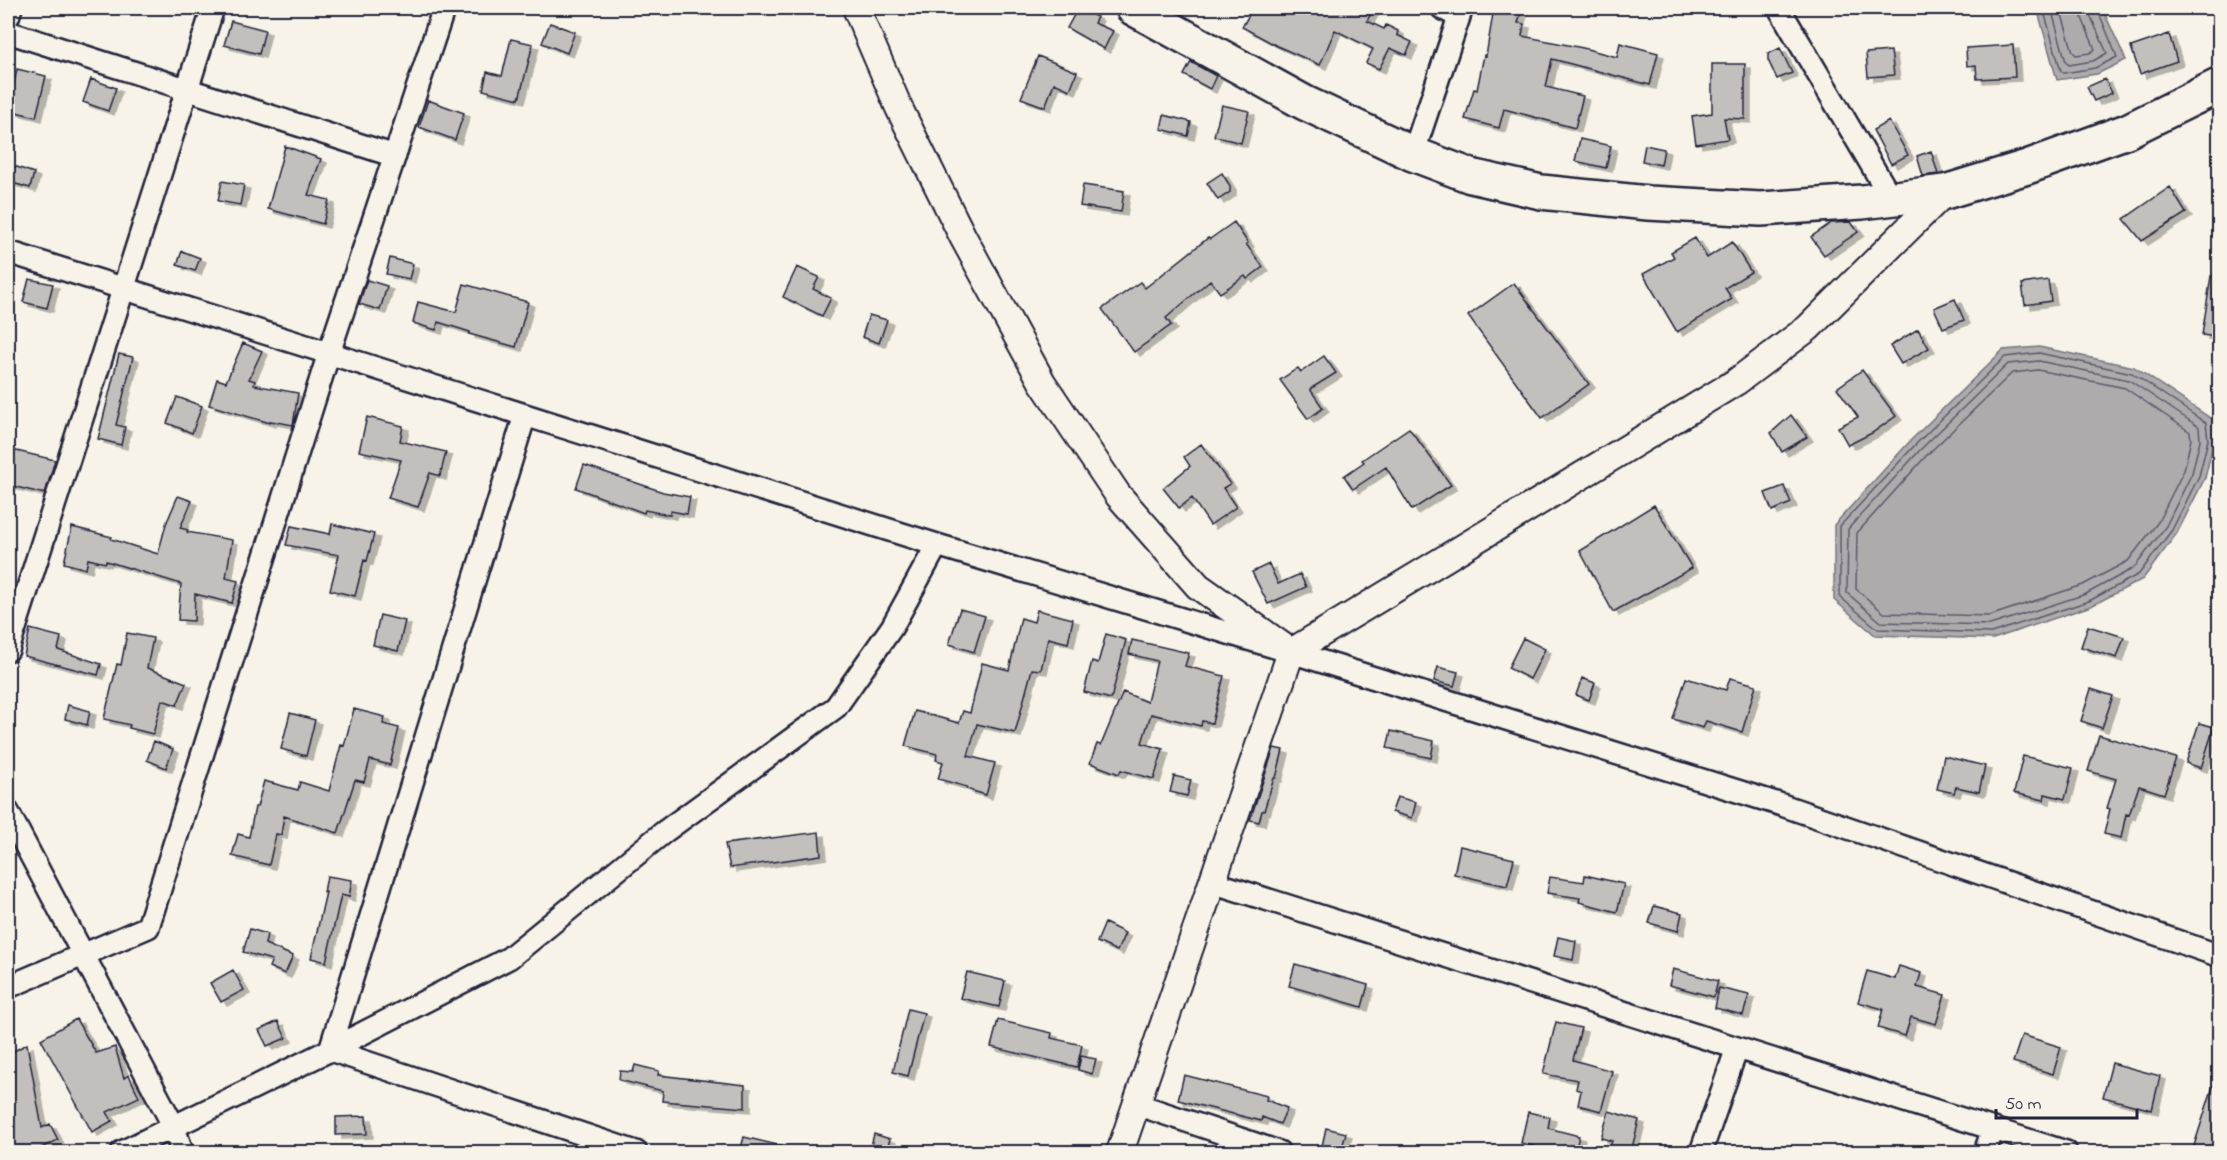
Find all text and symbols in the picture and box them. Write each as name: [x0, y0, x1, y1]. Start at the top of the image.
scale bar: [1996, 1082, 2137, 1120]
text: 50 m: [2005, 1092, 2042, 1118]

